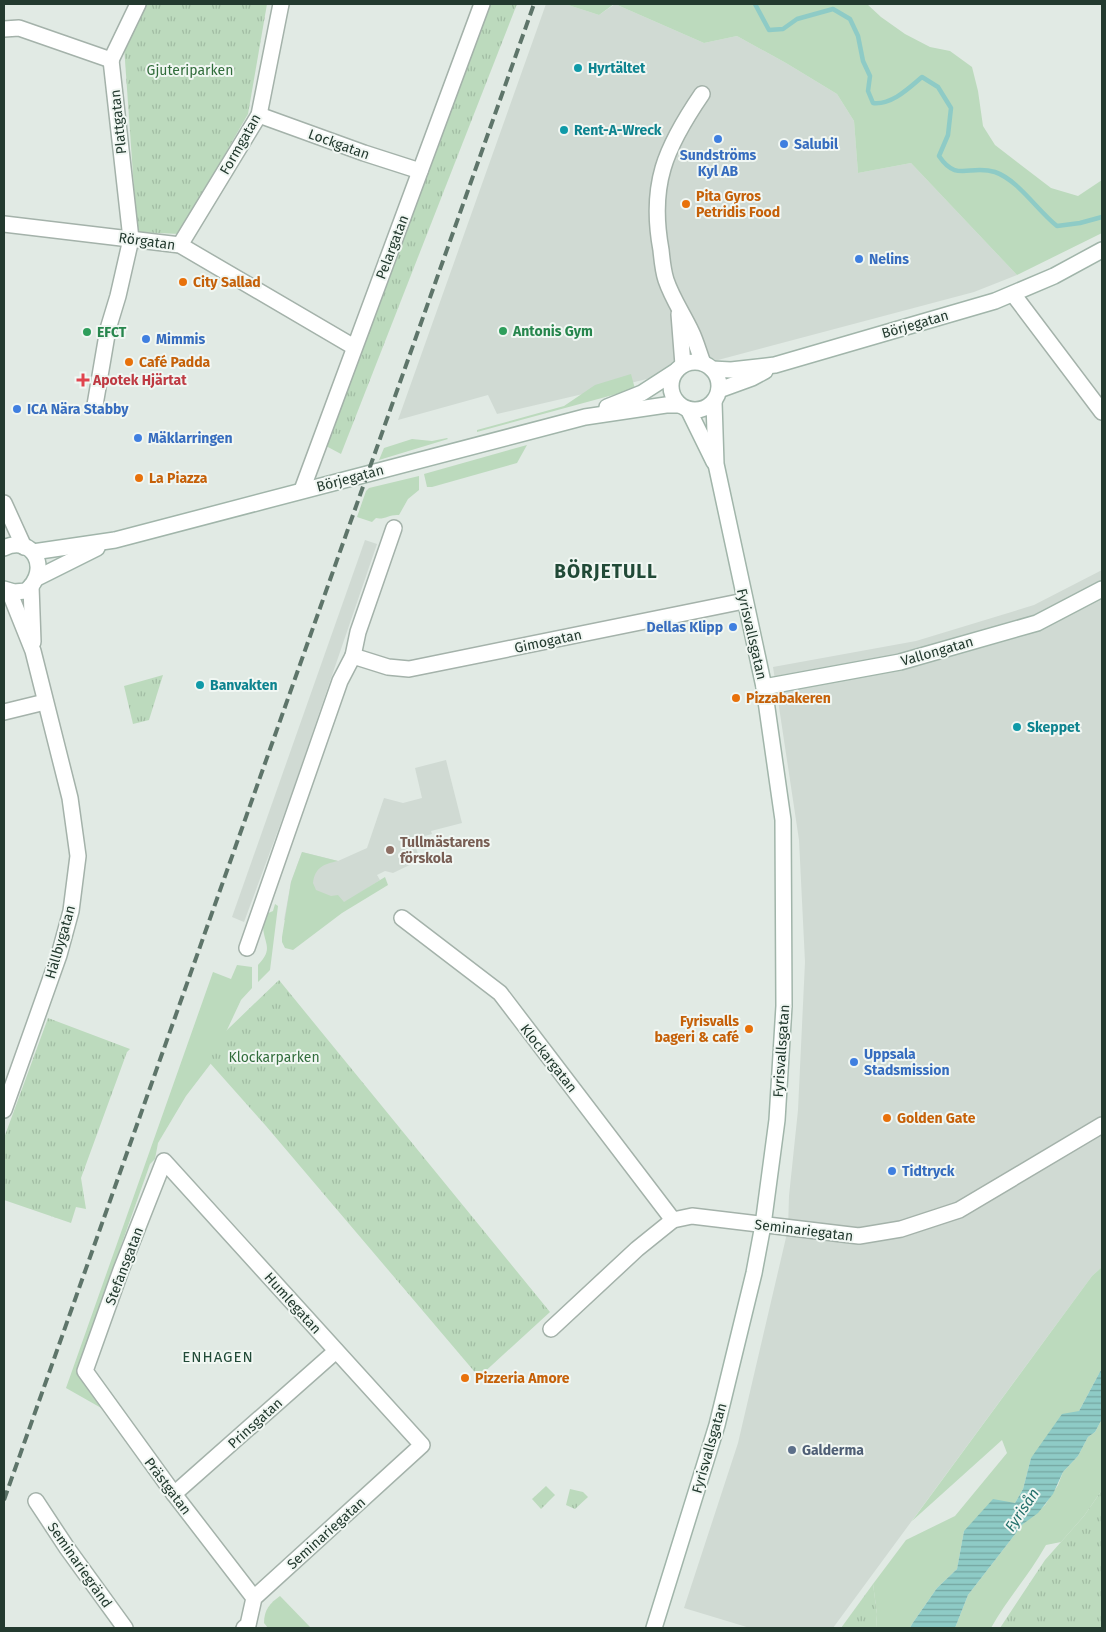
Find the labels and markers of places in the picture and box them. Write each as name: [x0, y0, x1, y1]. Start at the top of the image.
place label: Hyrtältet: [588, 60, 646, 77]
marker: Hyrtältet: [572, 62, 584, 74]
place label: Rent-A-Wreck: [574, 122, 662, 139]
marker: Rent-A-Wreck: [558, 124, 570, 136]
marker: Sundströms Kyl AB: [712, 133, 724, 145]
place label: Salubil: [794, 136, 839, 153]
marker: Salubil: [778, 138, 790, 150]
place label: Sundströms Kyl AB: [680, 147, 757, 180]
place label: Pita Gyros Petridis Food: [696, 188, 780, 221]
marker: Pita Gyros Petridis Food: [680, 198, 692, 210]
place label: Nelins: [869, 251, 909, 268]
marker: Nelins: [853, 253, 865, 265]
place label: City Sallad: [193, 274, 261, 291]
marker: City Sallad: [177, 276, 189, 288]
place label: Antonis Gym: [512, 323, 593, 340]
place label: EFCT: [97, 324, 127, 341]
marker: Antonis Gym: [497, 325, 509, 337]
marker: EFCT: [81, 326, 93, 338]
place label: Mimmis: [156, 331, 206, 348]
marker: Mimmis: [140, 333, 152, 345]
place label: Café Padda: [139, 354, 211, 371]
marker: Café Padda: [123, 356, 135, 368]
place label: Apotek Hjärtat: [92, 372, 187, 389]
marker: Apotek Hjärtat: [77, 374, 89, 386]
place label: ICA Nära Stabby: [27, 401, 129, 418]
marker: ICA Nära Stabby: [11, 403, 23, 415]
place label: Mäklarringen: [148, 430, 233, 447]
marker: Mäklarringen: [132, 432, 144, 444]
place label: La Piazza: [149, 470, 208, 487]
marker: La Piazza: [133, 472, 145, 484]
place label: Dellas Klipp: [647, 619, 723, 636]
marker: Dellas Klipp: [727, 621, 739, 633]
place label: Banvakten: [210, 677, 278, 694]
marker: Banvakten: [194, 679, 206, 691]
place label: Pizzabakeren: [746, 690, 831, 707]
marker: Pizzabakeren: [730, 692, 742, 704]
place label: Skeppet: [1027, 719, 1081, 736]
marker: Skeppet: [1011, 721, 1023, 733]
place label: Tullmästarens förskola: [400, 834, 490, 867]
marker: Tullmästarens förskola: [384, 844, 396, 856]
place label: Fyrisvalls bageri & café: [654, 1013, 739, 1046]
marker: Fyrisvalls bageri & café: [743, 1023, 755, 1035]
place label: Uppsala Stadsmission: [864, 1046, 949, 1079]
marker: Uppsala Stadsmission: [848, 1056, 860, 1068]
place label: Golden Gate: [897, 1110, 976, 1127]
marker: Golden Gate: [881, 1112, 893, 1124]
place label: Tidtryck: [902, 1163, 955, 1180]
marker: Tidtryck: [886, 1165, 898, 1177]
place label: Pizzeria Amore: [475, 1370, 570, 1387]
marker: Pizzeria Amore: [459, 1372, 471, 1384]
place label: Galderma: [802, 1442, 864, 1459]
marker: Galderma: [786, 1444, 798, 1456]

